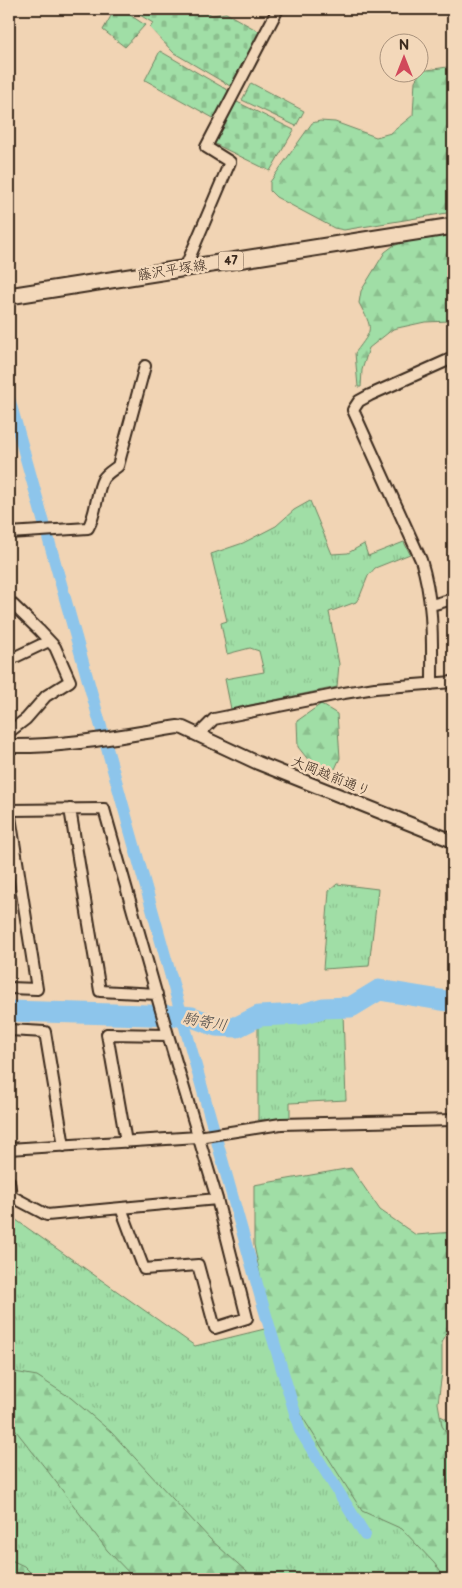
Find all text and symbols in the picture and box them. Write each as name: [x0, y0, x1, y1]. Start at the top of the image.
north arrow: [380, 32, 430, 82]
text: N: [399, 37, 409, 54]
road number: 47: [218, 252, 244, 270]
street label: 藤沢平塚線: [136, 256, 208, 284]
street label: 大岡越前通り: [289, 752, 373, 800]
water label: 駒寄川: [181, 1009, 229, 1035]

